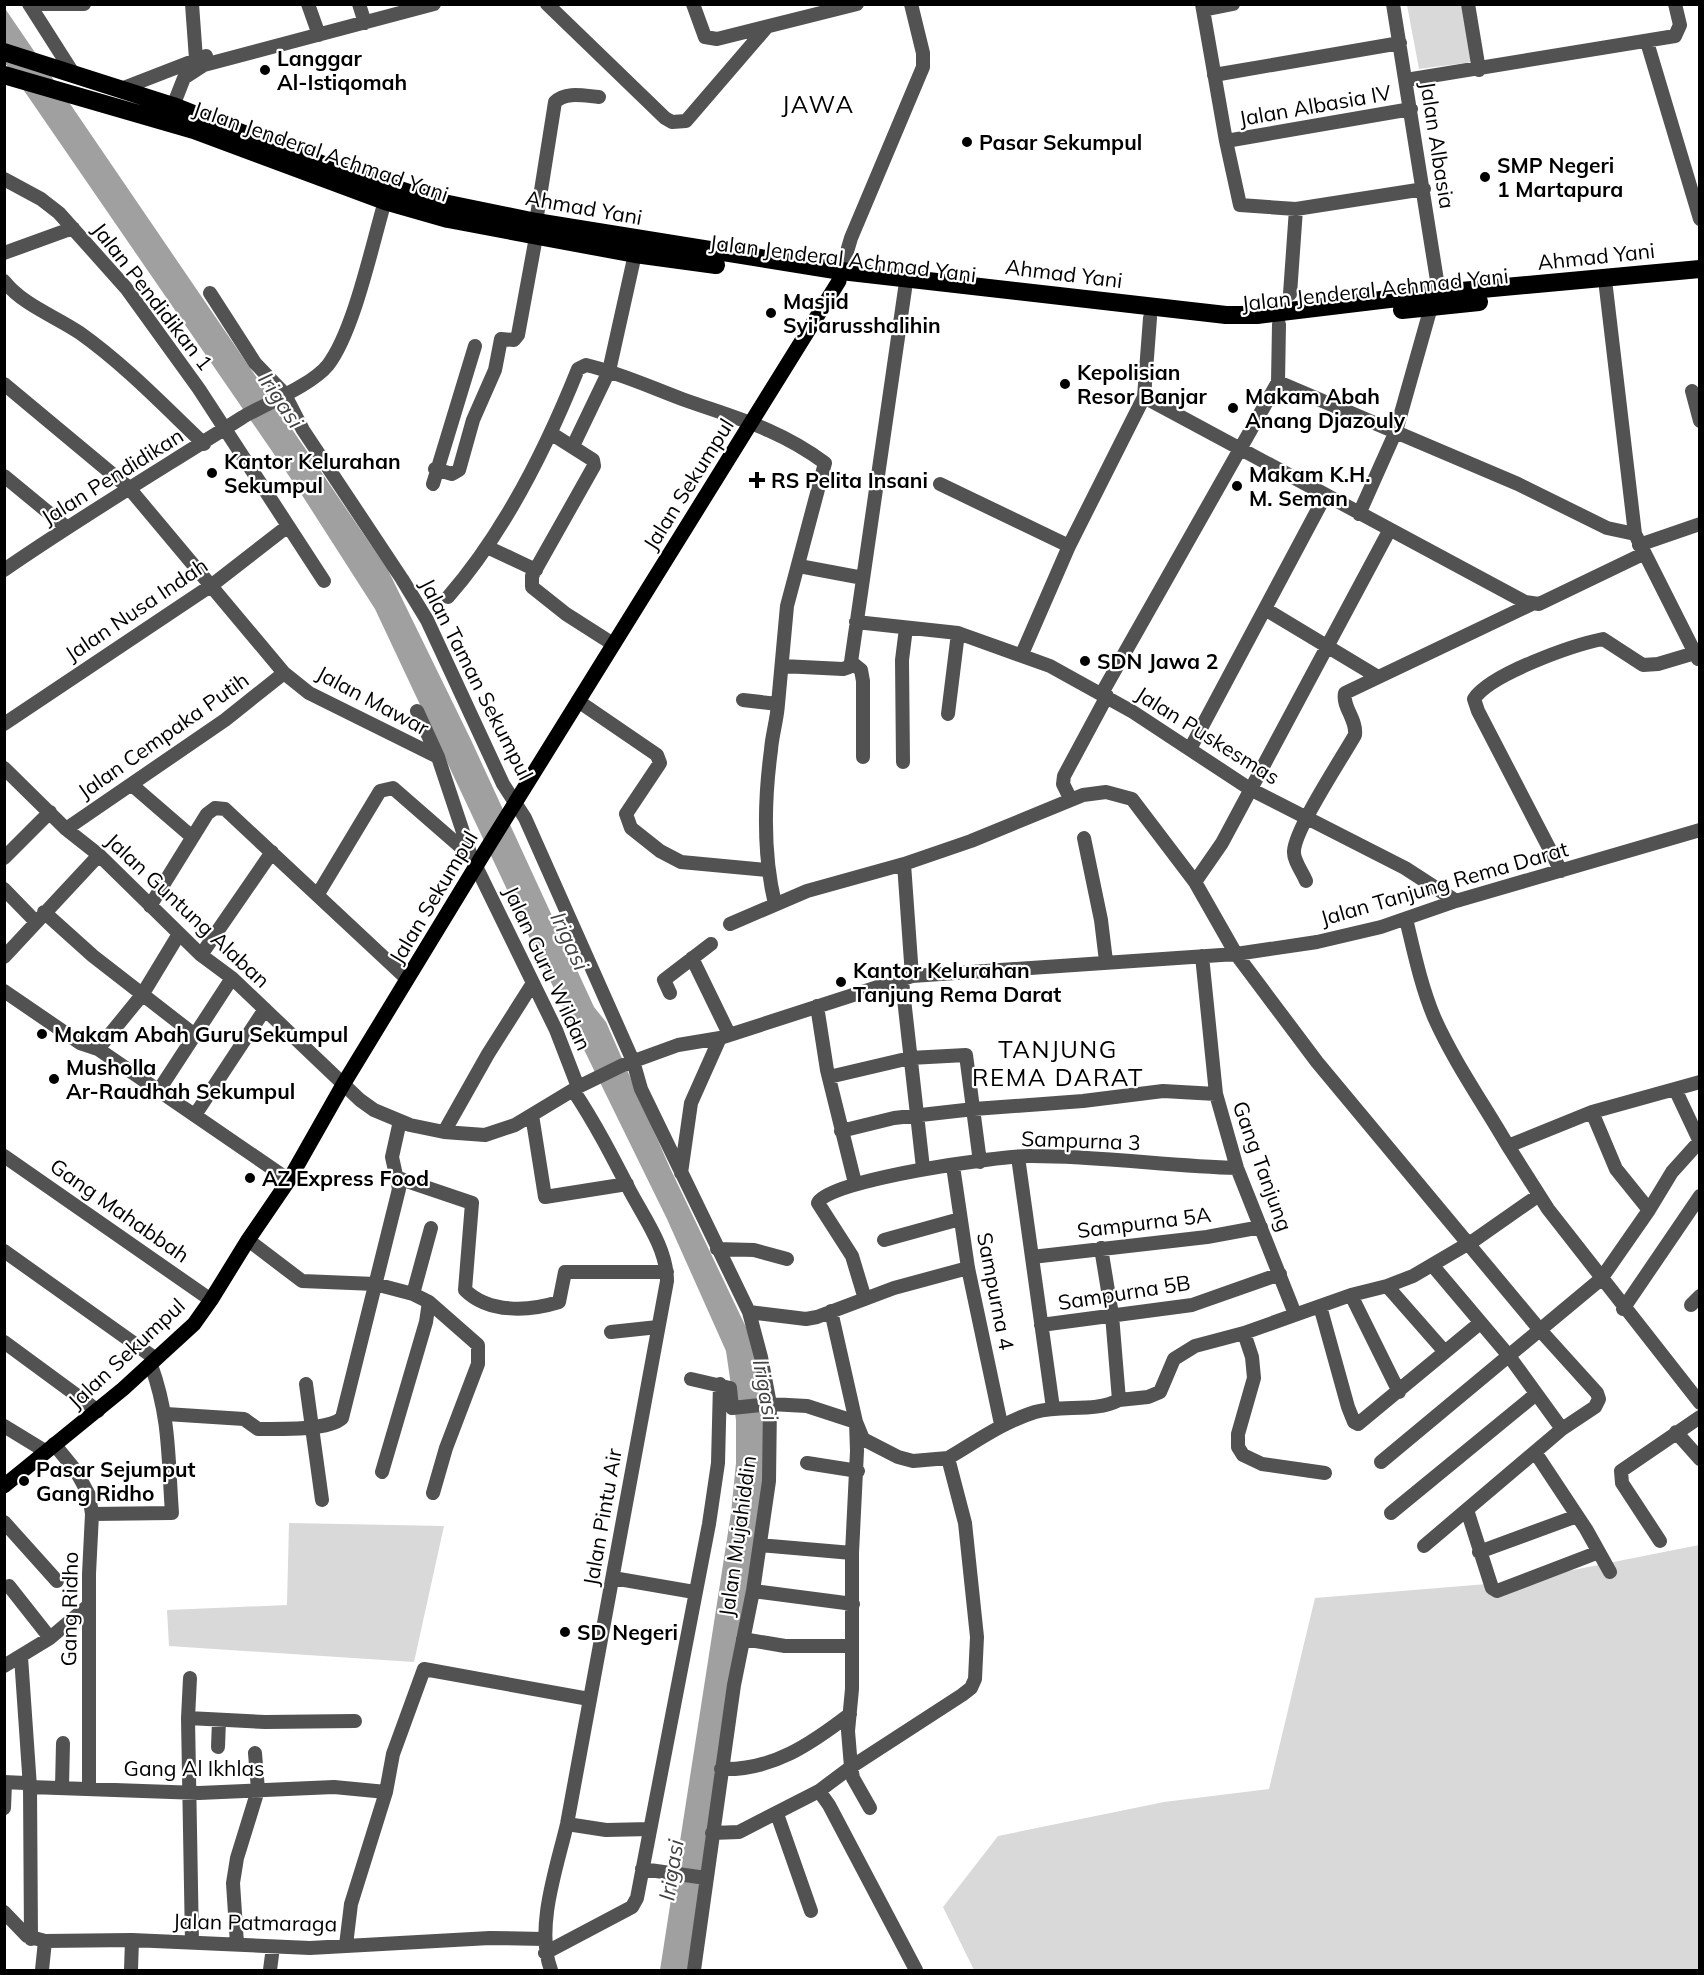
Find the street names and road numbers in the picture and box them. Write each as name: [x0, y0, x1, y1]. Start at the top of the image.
street label: Jalan Albasia IV: [1237, 79, 1393, 131]
street label: Jalan Albasia: [1415, 79, 1461, 211]
street label: Jalan Jenderal Achmad Yani: [190, 95, 452, 207]
street label: Ahmad Yani: [524, 184, 644, 230]
street label: Jalan Pendidikan 1: [87, 217, 219, 375]
street label: Jalan Jenderal Achmad Yani: [708, 229, 978, 287]
street label: Ahmad Yani: [1536, 237, 1656, 275]
street label: Ahmad Yani: [1004, 253, 1124, 293]
street label: Jalan Jenderal Achmad Yani: [1240, 262, 1510, 316]
street label: Jalan Sekumpul: [637, 413, 739, 555]
street label: Jalan Pendidikan: [36, 422, 188, 530]
street label: Jalan Nusa Indah: [60, 552, 212, 666]
street label: Jalan Taman Sekumpul: [415, 574, 539, 784]
street label: Jalan Mawar: [312, 659, 434, 741]
street label: Jalan Cempaka Putih: [73, 666, 253, 804]
street label: Jalan Puskesmas: [1131, 680, 1285, 790]
street label: Jalan Sekumpul: [383, 826, 483, 968]
street label: Jalan Guntung Alaban: [100, 827, 276, 993]
street label: Jalan Tanjung Rema Darat: [1317, 835, 1571, 931]
street label: Jalan Guru Wildan: [499, 882, 597, 1054]
street label: Gang Tanjung: [1227, 1097, 1299, 1235]
street label: Sampurna 3: [1021, 1125, 1141, 1155]
street label: Gang Mahabbah: [45, 1152, 195, 1268]
street label: Sampurna 5A: [1075, 1201, 1213, 1243]
street label: Sampurna 4: [972, 1230, 1020, 1352]
street label: Sampurna 5B: [1056, 1269, 1192, 1315]
street label: Jalan Sekumpul: [62, 1292, 190, 1414]
street label: Jalan Pintu Air: [577, 1446, 627, 1588]
street label: Jalan Mujahiddin: [713, 1454, 761, 1618]
street label: Gang Ridho: [55, 1551, 83, 1667]
street label: Gang Al Ikhlas: [124, 1755, 264, 1781]
street label: Jalan Patmaraga: [173, 1908, 337, 1936]

